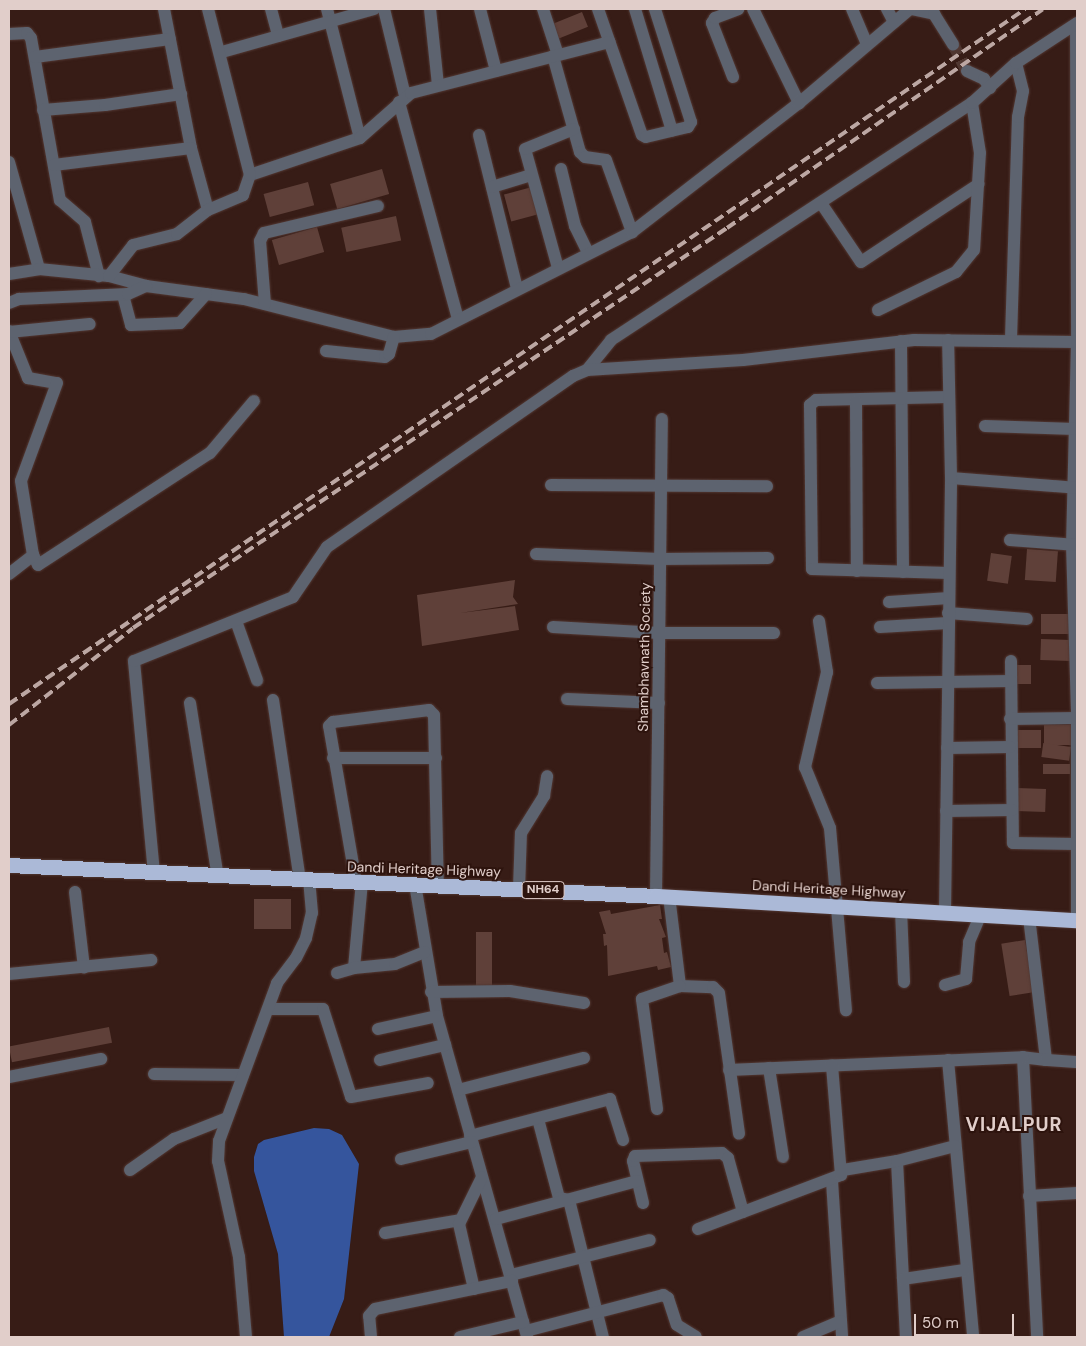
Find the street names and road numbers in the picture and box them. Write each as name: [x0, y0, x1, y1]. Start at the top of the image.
street label: Shambhavnath Society: [634, 582, 654, 732]
street label: Dandi Heritage Highway: [347, 858, 501, 880]
street label: Dandi Heritage Highway: [752, 877, 906, 901]
road number: NH64: [520, 880, 566, 900]

